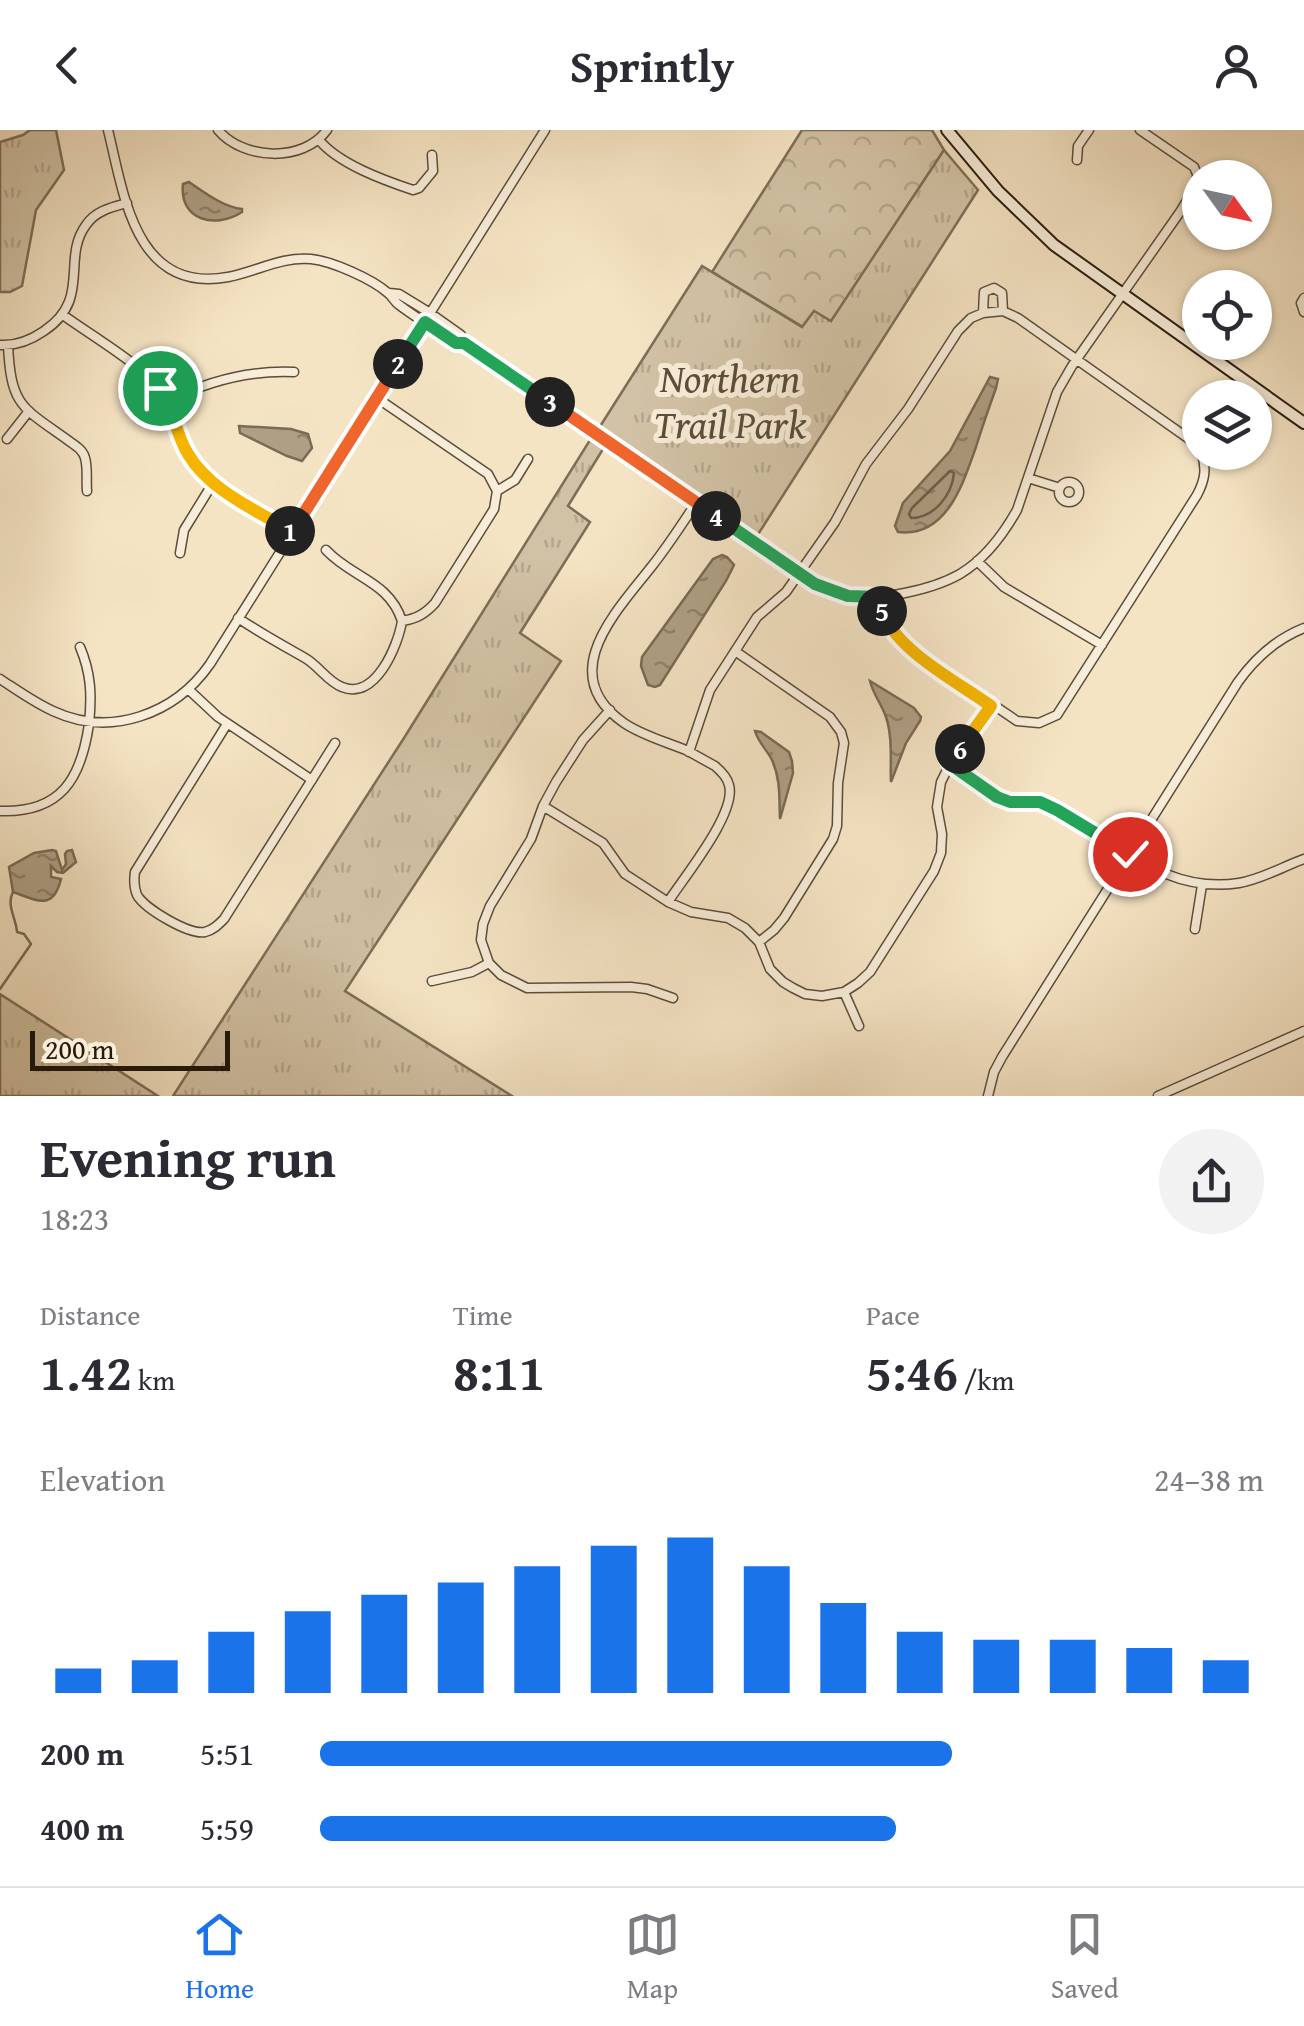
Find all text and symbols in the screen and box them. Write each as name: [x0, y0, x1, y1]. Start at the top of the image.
text: Sprintly: [570, 33, 734, 98]
icon: back: [40, 38, 95, 93]
icon: person: [1209, 38, 1264, 93]
north arrow: [1182, 160, 1272, 250]
map controls: [1182, 160, 1272, 470]
button: locate: [1182, 270, 1272, 360]
pin: 2: [373, 339, 423, 389]
text: 2: [391, 343, 405, 384]
pin: [118, 346, 203, 431]
park label: Northern Trail Park: [654, 348, 807, 453]
icon: arrive: [133, 361, 188, 416]
pin: 3: [525, 377, 575, 427]
button: layers: [1182, 380, 1272, 470]
text: 3: [543, 381, 557, 422]
pin: 4: [691, 491, 741, 541]
text: 4: [709, 495, 723, 536]
pin: 1: [265, 506, 315, 556]
text: 1: [283, 510, 297, 551]
pin: 5: [857, 586, 907, 636]
text: 5: [875, 590, 889, 631]
pin: 6: [935, 724, 985, 774]
text: 6: [953, 728, 967, 769]
pin: [1088, 812, 1173, 897]
icon: check: [1103, 827, 1158, 882]
scale bar: [30, 1026, 230, 1070]
text: 200 m: [45, 1028, 114, 1069]
text: Evening run: [40, 1117, 336, 1197]
button: share: [1159, 1129, 1264, 1234]
text: 18:23: [40, 1195, 109, 1242]
text: Distance: [40, 1294, 140, 1335]
text: Time: [453, 1294, 513, 1335]
text: Pace: [866, 1294, 920, 1335]
text: 1.42: [40, 1335, 132, 1408]
text: 8:11: [453, 1335, 545, 1408]
text: 5:46: [866, 1335, 958, 1408]
text: km: [132, 1359, 175, 1400]
text: /km: [958, 1359, 1014, 1400]
text: Elevation: [40, 1456, 165, 1503]
text: 24–38 m: [1154, 1456, 1264, 1503]
text: 200 m: [40, 1730, 124, 1777]
text: 5:51: [200, 1730, 254, 1777]
text: 400 m: [40, 1805, 124, 1852]
text: 5:59: [200, 1805, 254, 1852]
tab: Home: [185, 1907, 254, 2008]
tab: Map: [625, 1907, 680, 2008]
tab: Saved: [1051, 1907, 1119, 2008]

